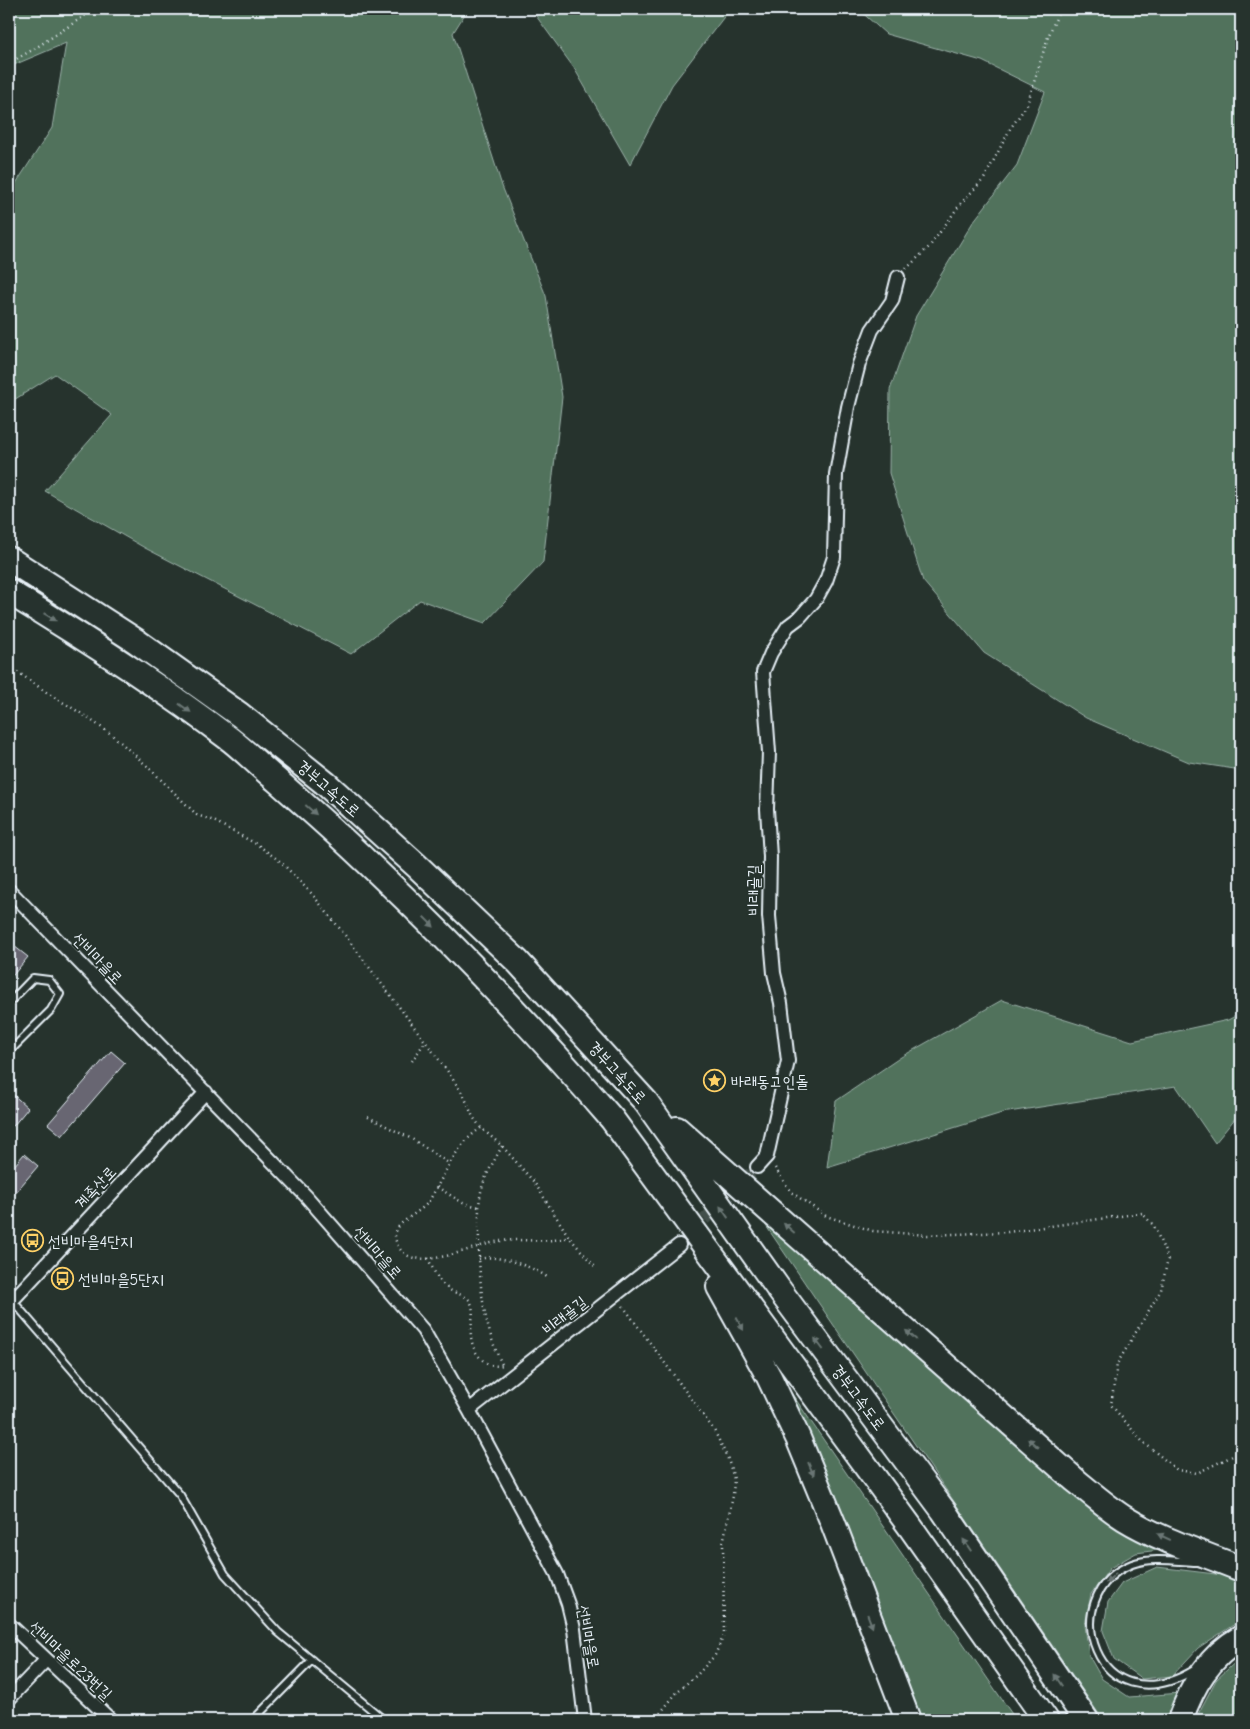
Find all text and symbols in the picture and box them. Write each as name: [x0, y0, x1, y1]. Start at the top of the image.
one-way arrow: [44, 613, 57, 622]
one-way arrow: [178, 703, 192, 713]
street label: 경부고속도로: [293, 757, 363, 821]
one-way arrow: [305, 804, 317, 816]
street label: 비래골길: [745, 864, 763, 916]
one-way arrow: [423, 916, 435, 928]
street label: 선비마을로: [68, 929, 126, 988]
street label: 경부고속도로: [585, 1038, 650, 1107]
place icon: 바래동고인돌: [703, 1069, 727, 1093]
place label: 바래동고인돌: [731, 1073, 808, 1091]
street label: 계족산로: [72, 1163, 120, 1213]
one-way arrow: [719, 1205, 729, 1219]
street label: 선비마을로: [349, 1222, 405, 1283]
one-way arrow: [783, 1222, 795, 1234]
bus stop icon: 선비마을4단지: [20, 1229, 44, 1253]
place label: 선비마을4단지: [48, 1233, 133, 1251]
bus stop icon: 선비마을5단지: [50, 1267, 74, 1291]
place label: 선비마을5단지: [78, 1271, 164, 1289]
street label: 비래골길: [539, 1293, 591, 1339]
one-way arrow: [735, 1317, 744, 1330]
one-way arrow: [904, 1330, 917, 1341]
one-way arrow: [814, 1338, 825, 1351]
street label: 경부고속도로: [828, 1361, 889, 1434]
one-way arrow: [1027, 1437, 1039, 1449]
one-way arrow: [808, 1462, 816, 1476]
one-way arrow: [1157, 1533, 1171, 1541]
one-way arrow: [962, 1539, 972, 1552]
one-way arrow: [1106, 1572, 1118, 1584]
street label: 선비마을로: [574, 1604, 602, 1670]
one-way arrow: [866, 1614, 874, 1629]
street label: 선비마을로23번길: [25, 1618, 116, 1704]
one-way arrow: [1053, 1673, 1063, 1687]

